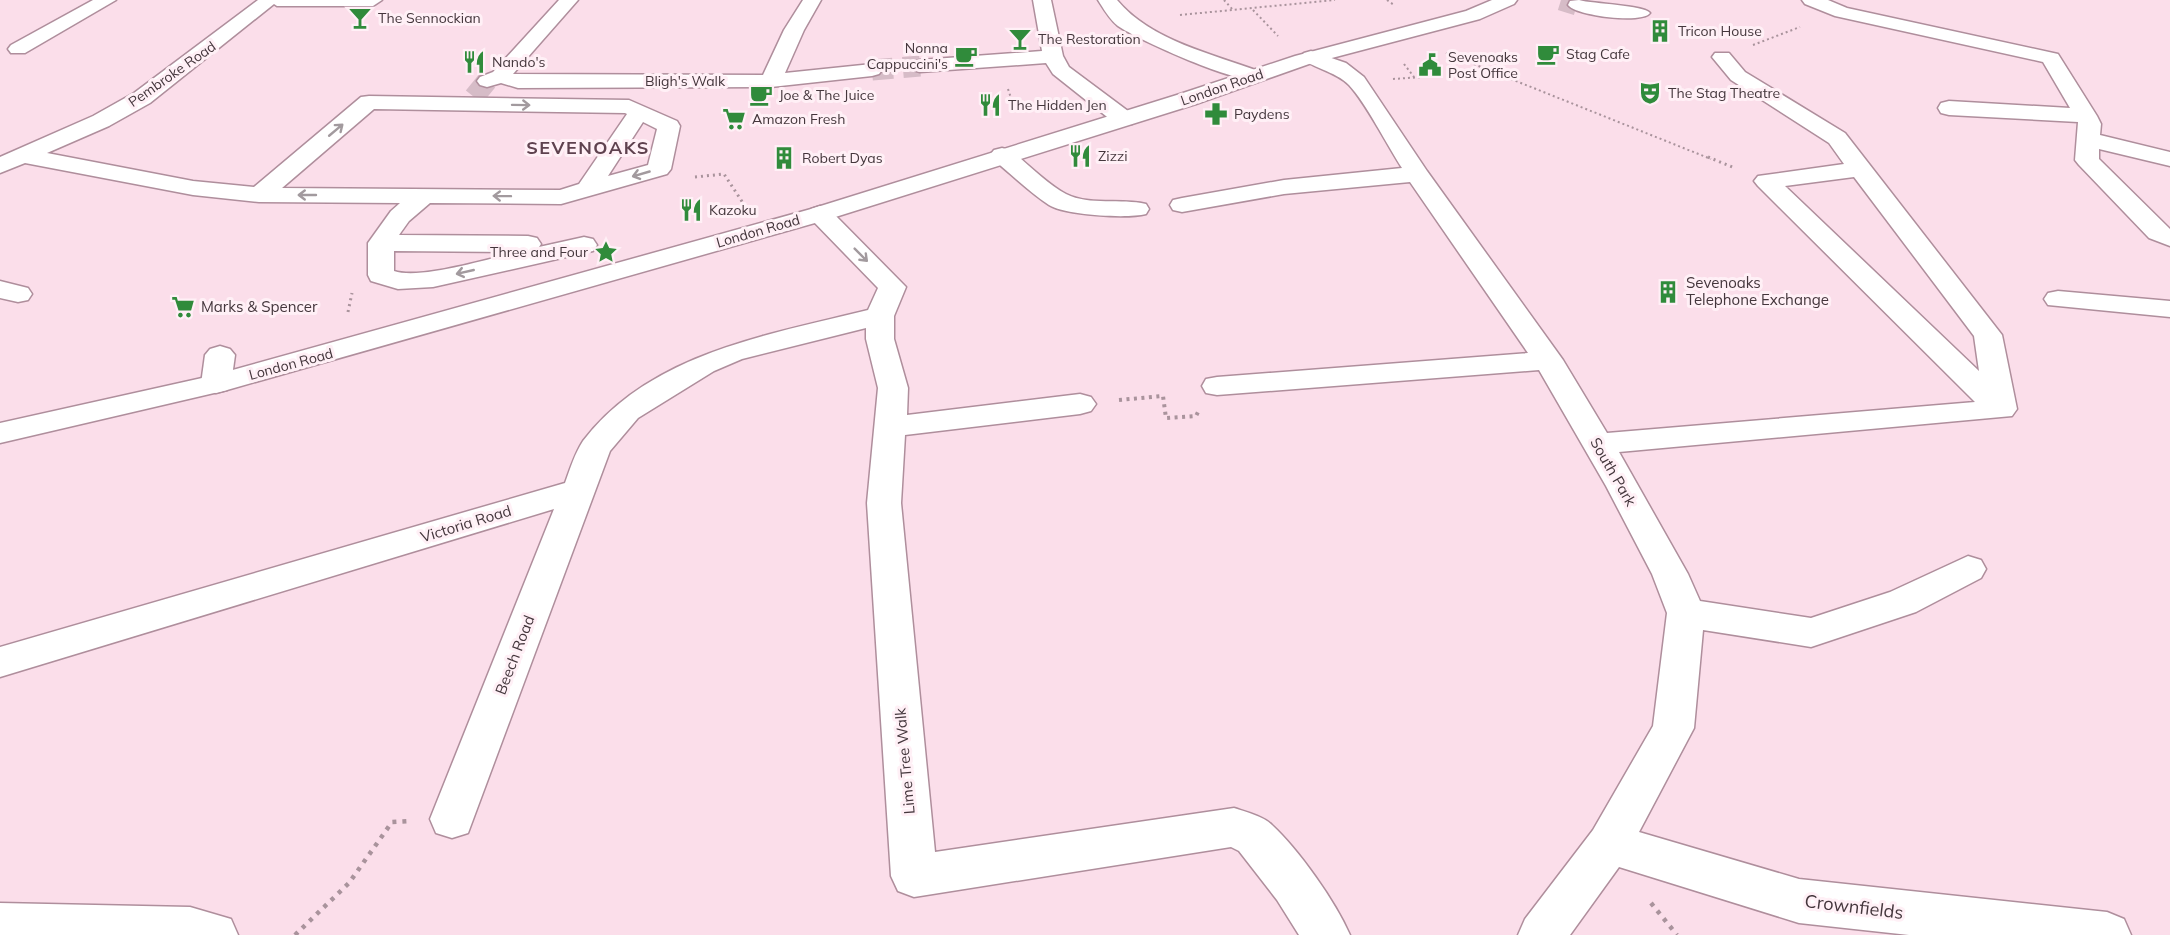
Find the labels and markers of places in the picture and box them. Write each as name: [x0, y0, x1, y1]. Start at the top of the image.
bar icon: The Sennockian: [347, 5, 373, 31]
place label: The Sennockian: [378, 9, 481, 27]
building icon: Tricon House: [1647, 18, 1673, 44]
place label: Tricon House: [1678, 22, 1762, 40]
bar icon: The Restoration: [1007, 26, 1033, 52]
place label: The Restoration: [1038, 30, 1141, 48]
place label: Nonna Cappuccini's: [867, 39, 948, 73]
cafe icon: Stag Cafe: [1535, 41, 1561, 67]
cafe icon: Nonna Cappuccini's: [953, 43, 979, 69]
place label: Stag Cafe: [1566, 45, 1630, 63]
place label: Sevenoaks Post Office: [1448, 48, 1518, 82]
restaurant icon: Nando's: [461, 49, 487, 75]
public building icon: Sevenoaks Post Office: [1417, 52, 1443, 78]
place label: Nando's: [492, 53, 546, 71]
theatre icon: The Stag Theatre: [1637, 80, 1663, 106]
cafe icon: Joe & The Juice: [748, 82, 774, 108]
place label: The Stag Theatre: [1668, 84, 1780, 102]
place label: Joe & The Juice: [779, 86, 874, 104]
restaurant icon: The Hidden Jen: [977, 92, 1003, 118]
place label: The Hidden Jen: [1008, 96, 1107, 114]
pharmacy icon: Paydens: [1203, 101, 1229, 127]
place label: Paydens: [1234, 105, 1290, 123]
supermarket icon: Amazon Fresh: [721, 106, 747, 132]
place label: Amazon Fresh: [752, 110, 845, 128]
restaurant icon: Zizzi: [1067, 143, 1093, 169]
building icon: Robert Dyas: [771, 145, 797, 171]
place label: Zizzi: [1098, 147, 1128, 165]
place label: Robert Dyas: [802, 149, 883, 167]
restaurant icon: Kazoku: [678, 197, 704, 223]
place label: Kazoku: [709, 201, 757, 219]
place icon: Three and Four: [593, 239, 619, 265]
place label: Three and Four: [490, 243, 589, 261]
place label: Sevenoaks Telephone Exchange: [1686, 273, 1829, 309]
building icon: Sevenoaks Telephone Exchange: [1655, 279, 1681, 305]
supermarket icon: Marks & Spencer: [170, 294, 196, 320]
place label: Marks & Spencer: [201, 297, 318, 316]

